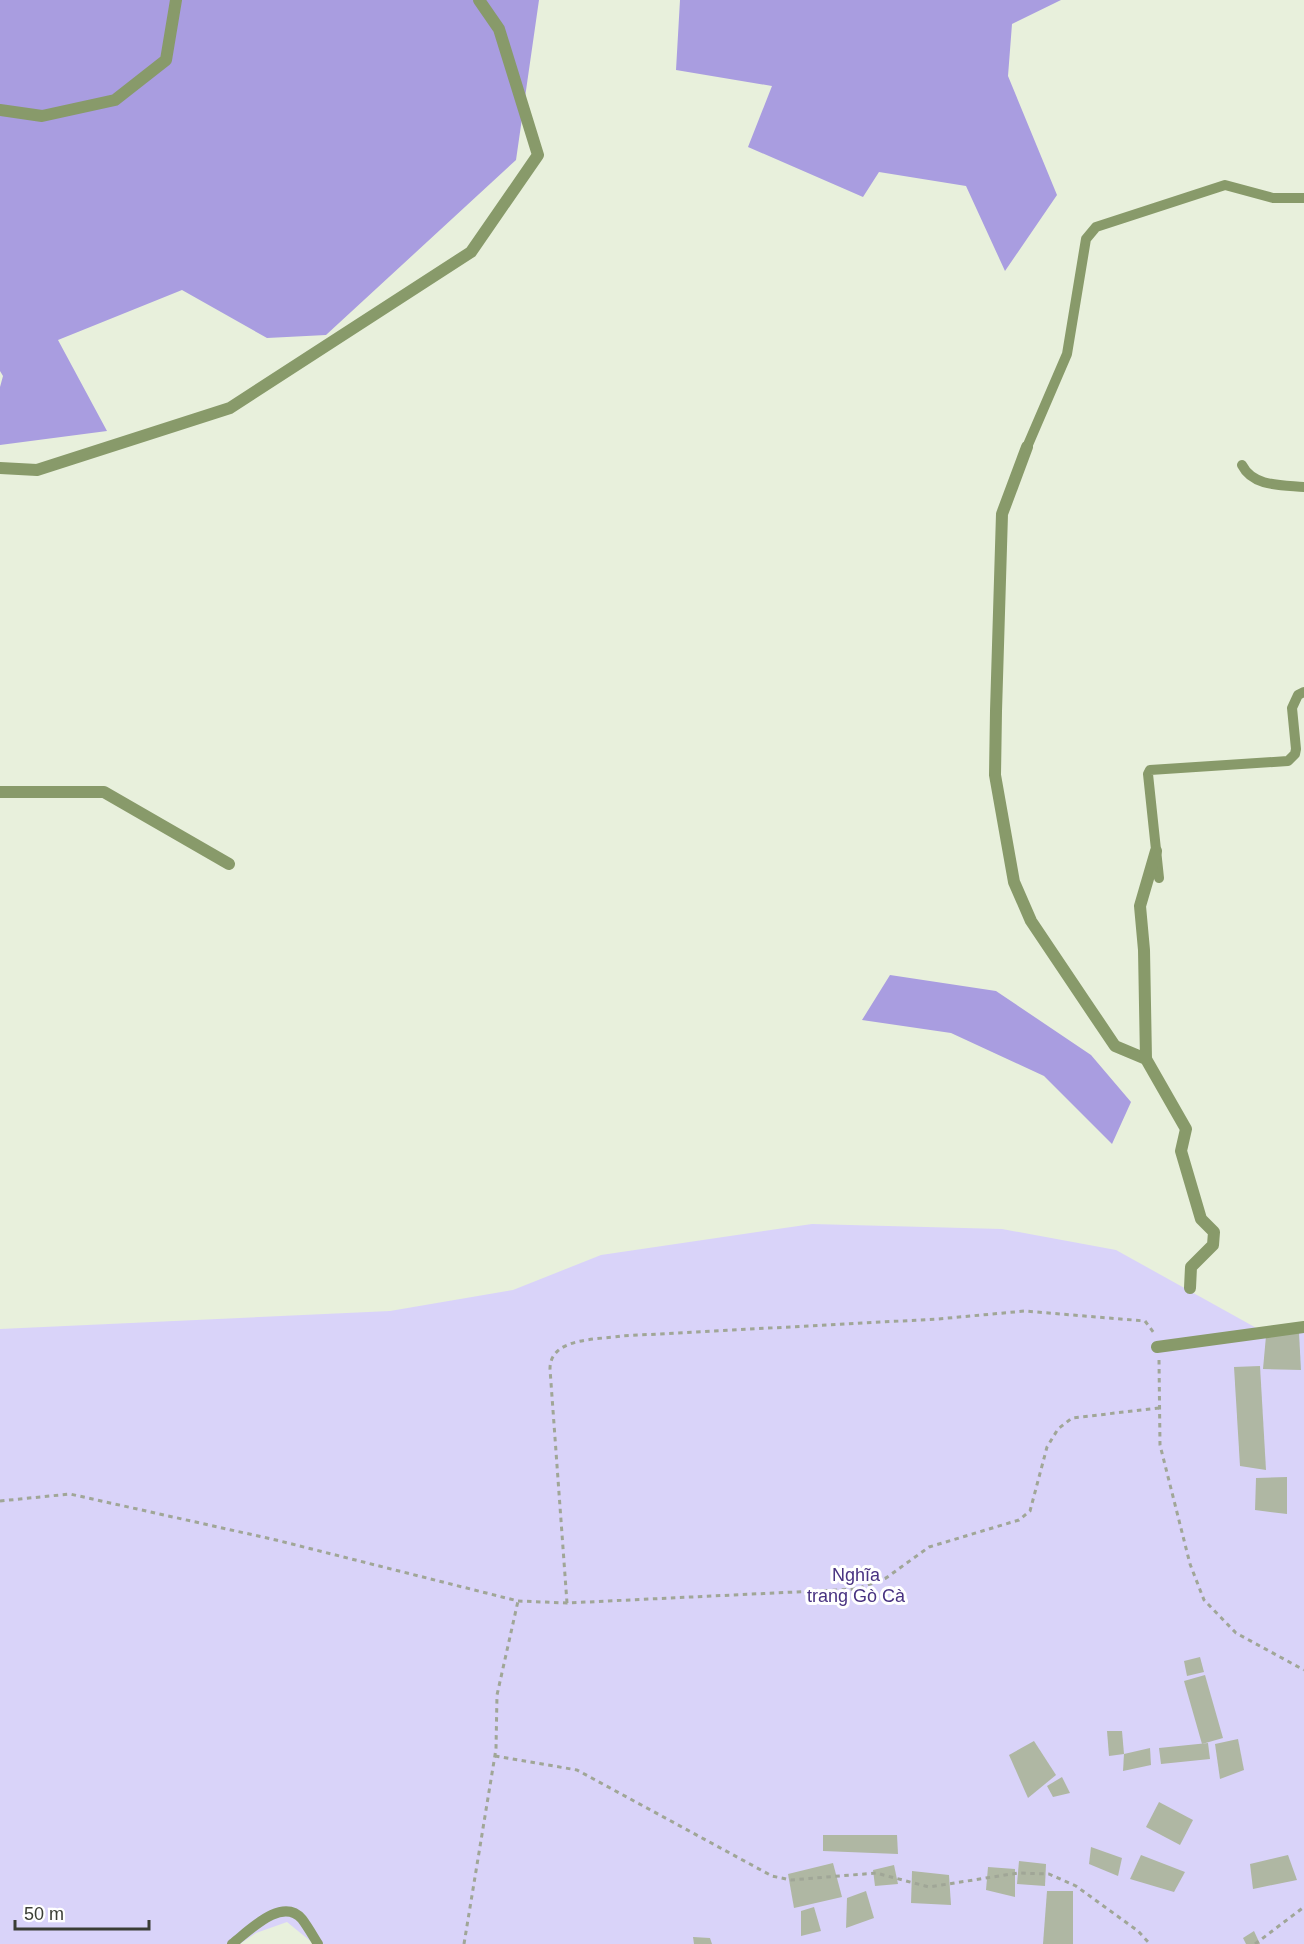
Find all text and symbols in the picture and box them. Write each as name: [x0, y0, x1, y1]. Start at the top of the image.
park label: Nghĩa trang Gò Cà: [807, 1565, 906, 1606]
scale bar: [15, 1893, 148, 1931]
text: 50 m: [24, 1904, 64, 1924]

